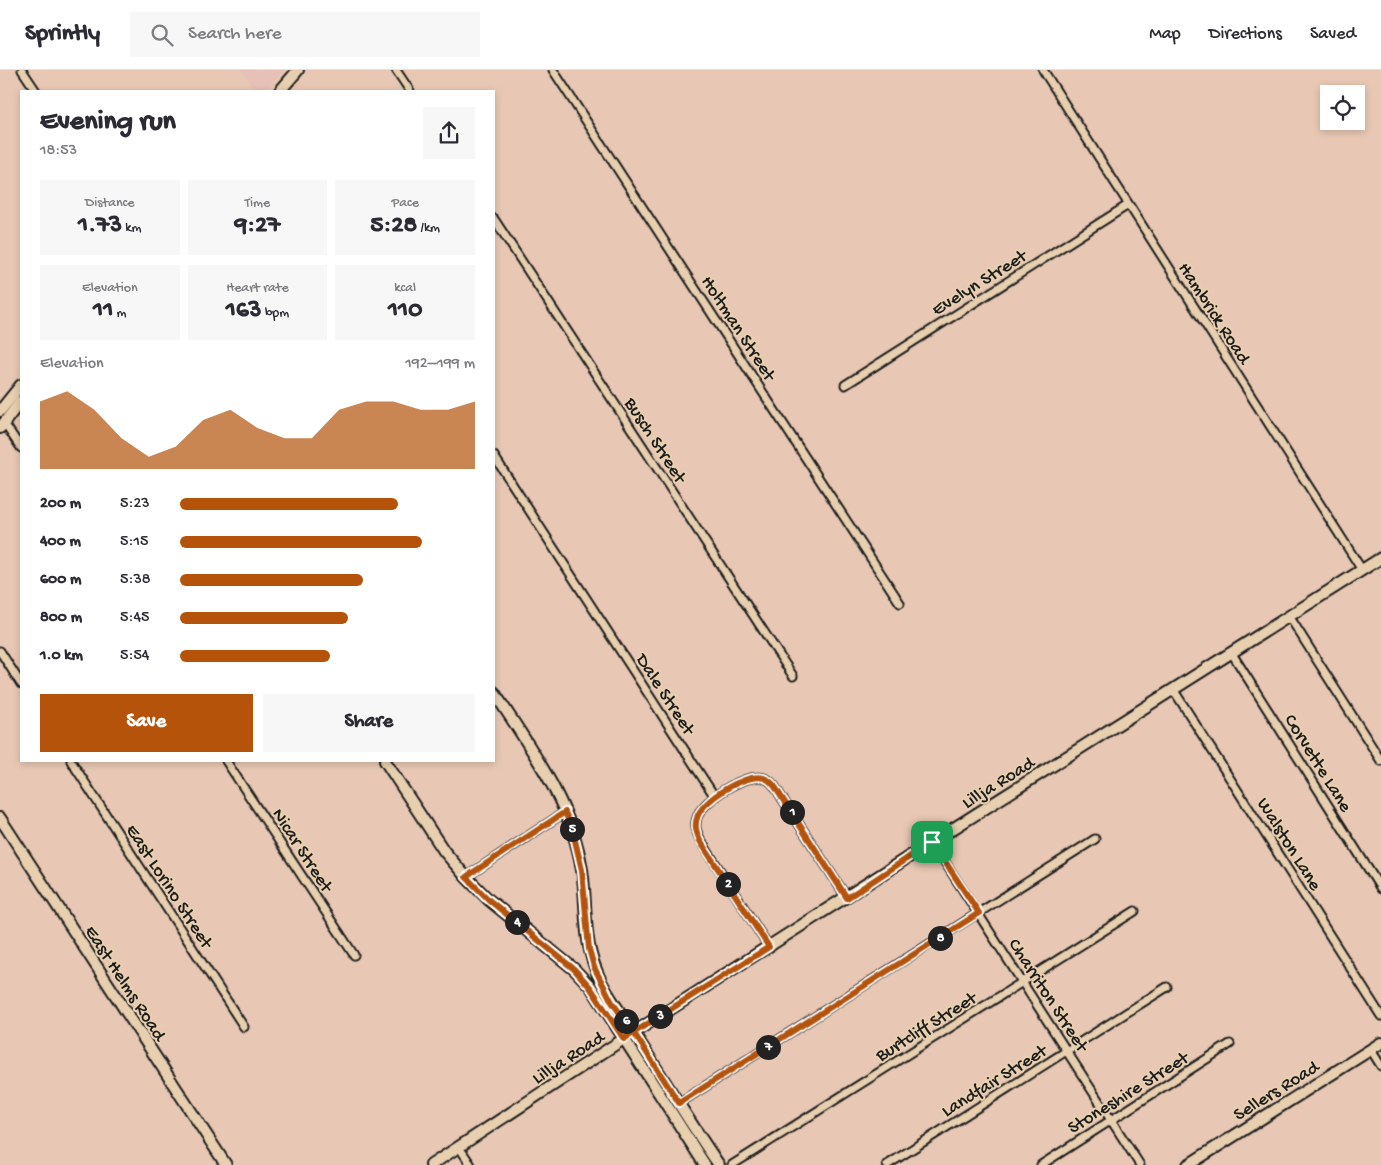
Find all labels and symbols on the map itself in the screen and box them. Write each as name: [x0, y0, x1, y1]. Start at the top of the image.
street label: Evelyn Street: [928, 244, 1034, 322]
street label: Hambrick Road: [1172, 259, 1255, 371]
street label: Holtman Street: [695, 272, 781, 388]
street label: Busch Street: [617, 393, 691, 490]
street label: Dale Street: [628, 648, 700, 742]
street label: Corvette Lane: [1278, 711, 1356, 817]
street label: Lillja Road: [958, 752, 1041, 815]
street label: Walston Lane: [1250, 794, 1326, 896]
pin: 1: [780, 800, 804, 824]
street label: Nicar Street: [265, 805, 338, 899]
pin: 5: [560, 816, 584, 842]
street label: East Lorino Street: [119, 821, 218, 955]
pin: [911, 821, 953, 863]
pin: 2: [716, 872, 740, 896]
pin: 4: [504, 910, 530, 934]
street label: East Helms Road: [78, 922, 171, 1047]
pin: 8: [928, 926, 952, 950]
street label: Charriton Street: [1002, 935, 1093, 1059]
street label: Burtcliff Street: [871, 987, 983, 1069]
pin: 3: [648, 1004, 672, 1028]
pin: 6: [614, 1008, 638, 1034]
street label: Lillja Road: [528, 1026, 611, 1091]
pin: 7: [756, 1034, 780, 1060]
street label: Landfair Street: [938, 1039, 1054, 1124]
street label: Stoneshire Street: [1064, 1046, 1195, 1140]
street label: Sellers Road: [1230, 1056, 1325, 1127]

